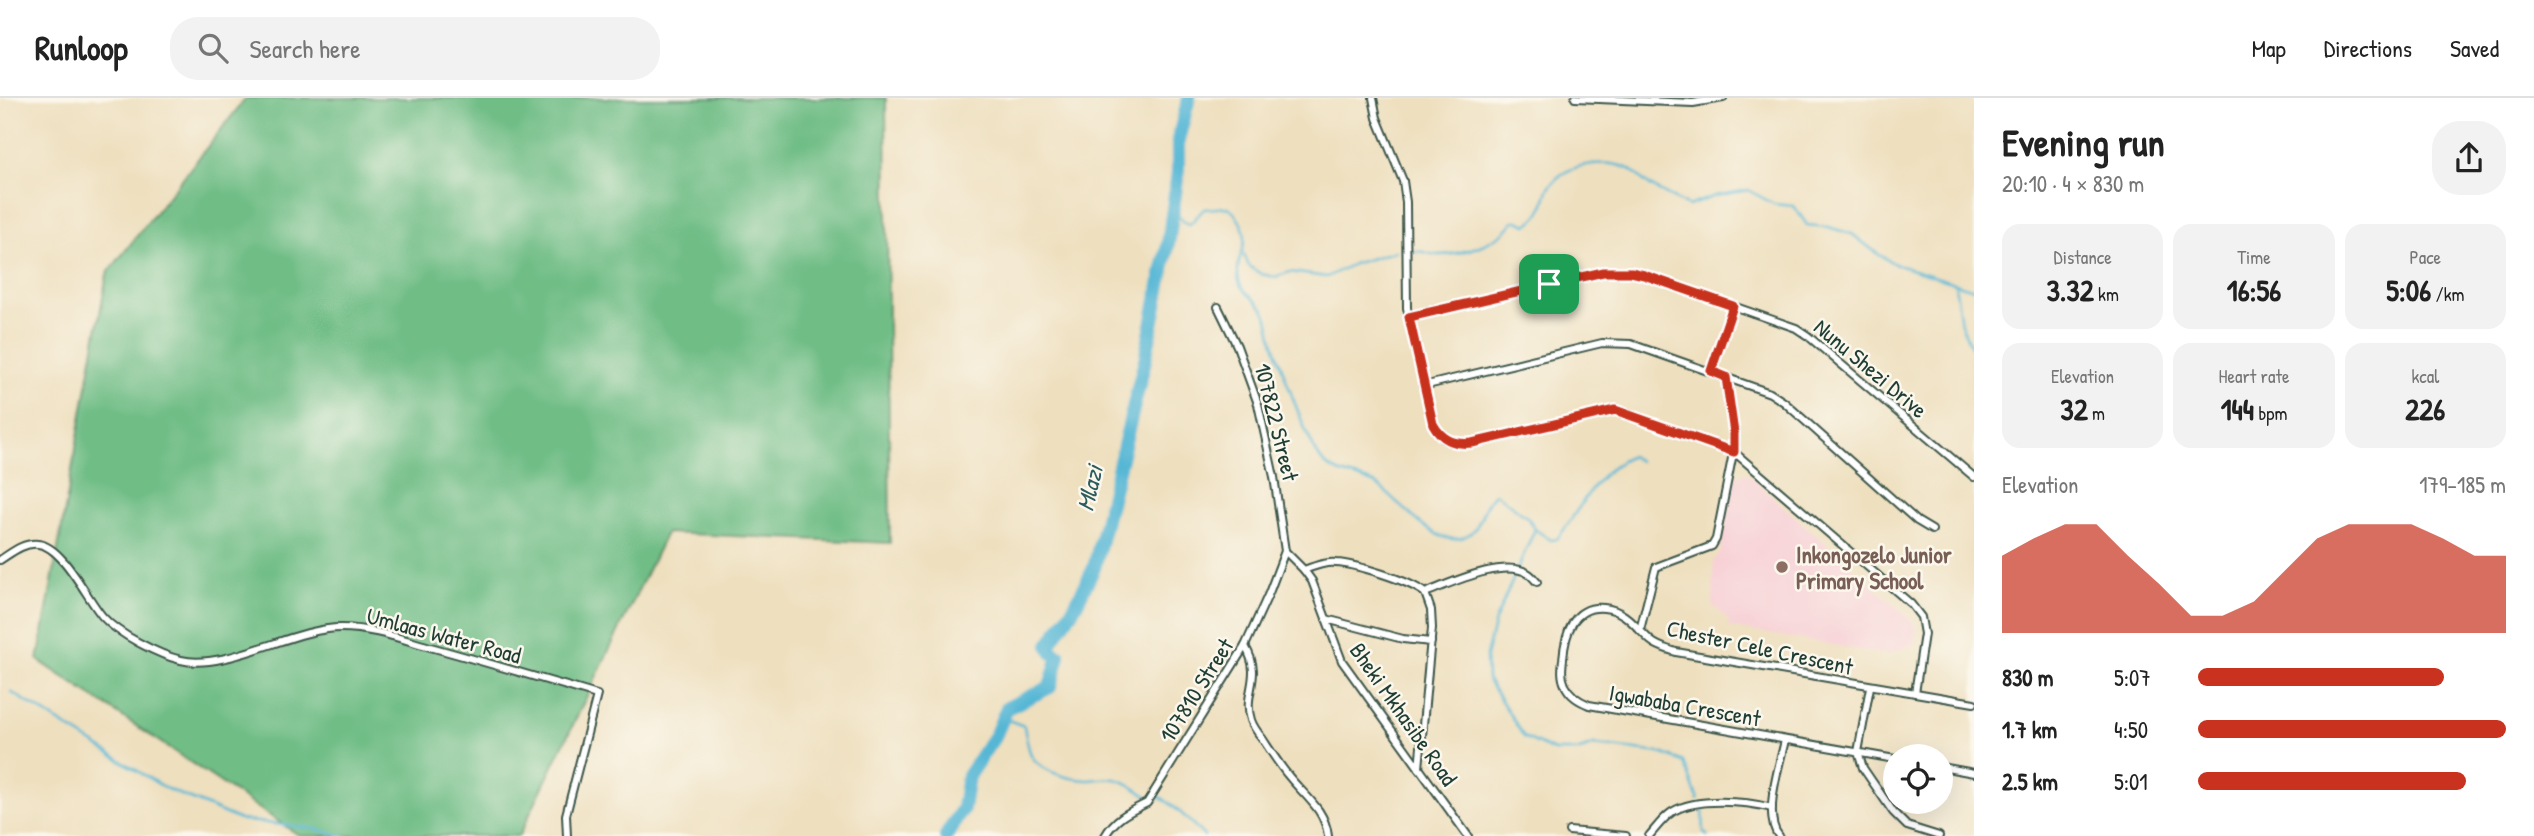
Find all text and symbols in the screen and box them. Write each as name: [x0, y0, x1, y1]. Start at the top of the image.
search box: [170, 17, 660, 80]
text: Runloop: [35, 26, 128, 70]
icon: search: [194, 29, 232, 67]
text: Search here: [250, 31, 361, 66]
text: Map: [2252, 32, 2286, 64]
text: Directions: [2324, 32, 2412, 64]
text: Saved: [2450, 32, 2499, 64]
text: Evening run: [2002, 116, 2165, 168]
button: share: [2432, 121, 2506, 195]
text: 20:10 · 4 × 830 m: [2002, 168, 2144, 199]
text: Distance: [2054, 244, 2112, 270]
text: Time: [2237, 244, 2271, 270]
text: Pace: [2410, 244, 2441, 270]
pin: [1519, 254, 1579, 314]
icon: arrive: [1530, 265, 1568, 303]
text: 3.32: [2046, 270, 2094, 310]
text: 16:56: [2227, 270, 2281, 310]
text: 5:06: [2386, 270, 2431, 310]
text: km: [2094, 281, 2119, 307]
text: /km: [2431, 281, 2464, 307]
street label: Nunu Shezi Drive: [1808, 311, 1934, 425]
street label: 107822 Street: [1247, 360, 1307, 485]
text: Elevation: [2051, 363, 2114, 389]
text: Heart rate: [2219, 363, 2289, 389]
text: kcal: [2411, 363, 2439, 389]
text: 32: [2060, 389, 2088, 429]
text: 144: [2221, 389, 2254, 429]
text: 226: [2405, 389, 2445, 429]
text: m: [2088, 400, 2105, 426]
text: bpm: [2254, 400, 2287, 426]
water label: Mlazi: [1068, 460, 1110, 514]
text: Elevation: [2002, 469, 2078, 500]
text: 179–185 m: [2419, 469, 2506, 500]
place label: Inkongozelo Junior Primary School: [1796, 539, 1952, 597]
marker: Inkongozelo Junior Primary School: [1774, 559, 1790, 575]
street label: Umlaas Water Road: [363, 599, 525, 671]
street label: Chester Cele Crescent: [1664, 612, 1857, 682]
street label: 107810 Street: [1152, 631, 1241, 748]
street label: Bheki Mkhasibe Road: [1343, 636, 1465, 792]
text: 830 m: [2002, 662, 2054, 693]
text: 5:07: [2114, 662, 2151, 693]
street label: Igwababa Crescent: [1607, 676, 1764, 734]
text: 1.7 km: [2002, 714, 2057, 745]
text: 4:50: [2114, 714, 2148, 745]
map controls: [1883, 744, 1953, 814]
button: locate: [1883, 744, 1953, 814]
text: 2.5 km: [2002, 766, 2058, 797]
text: 5:01: [2114, 766, 2148, 797]

